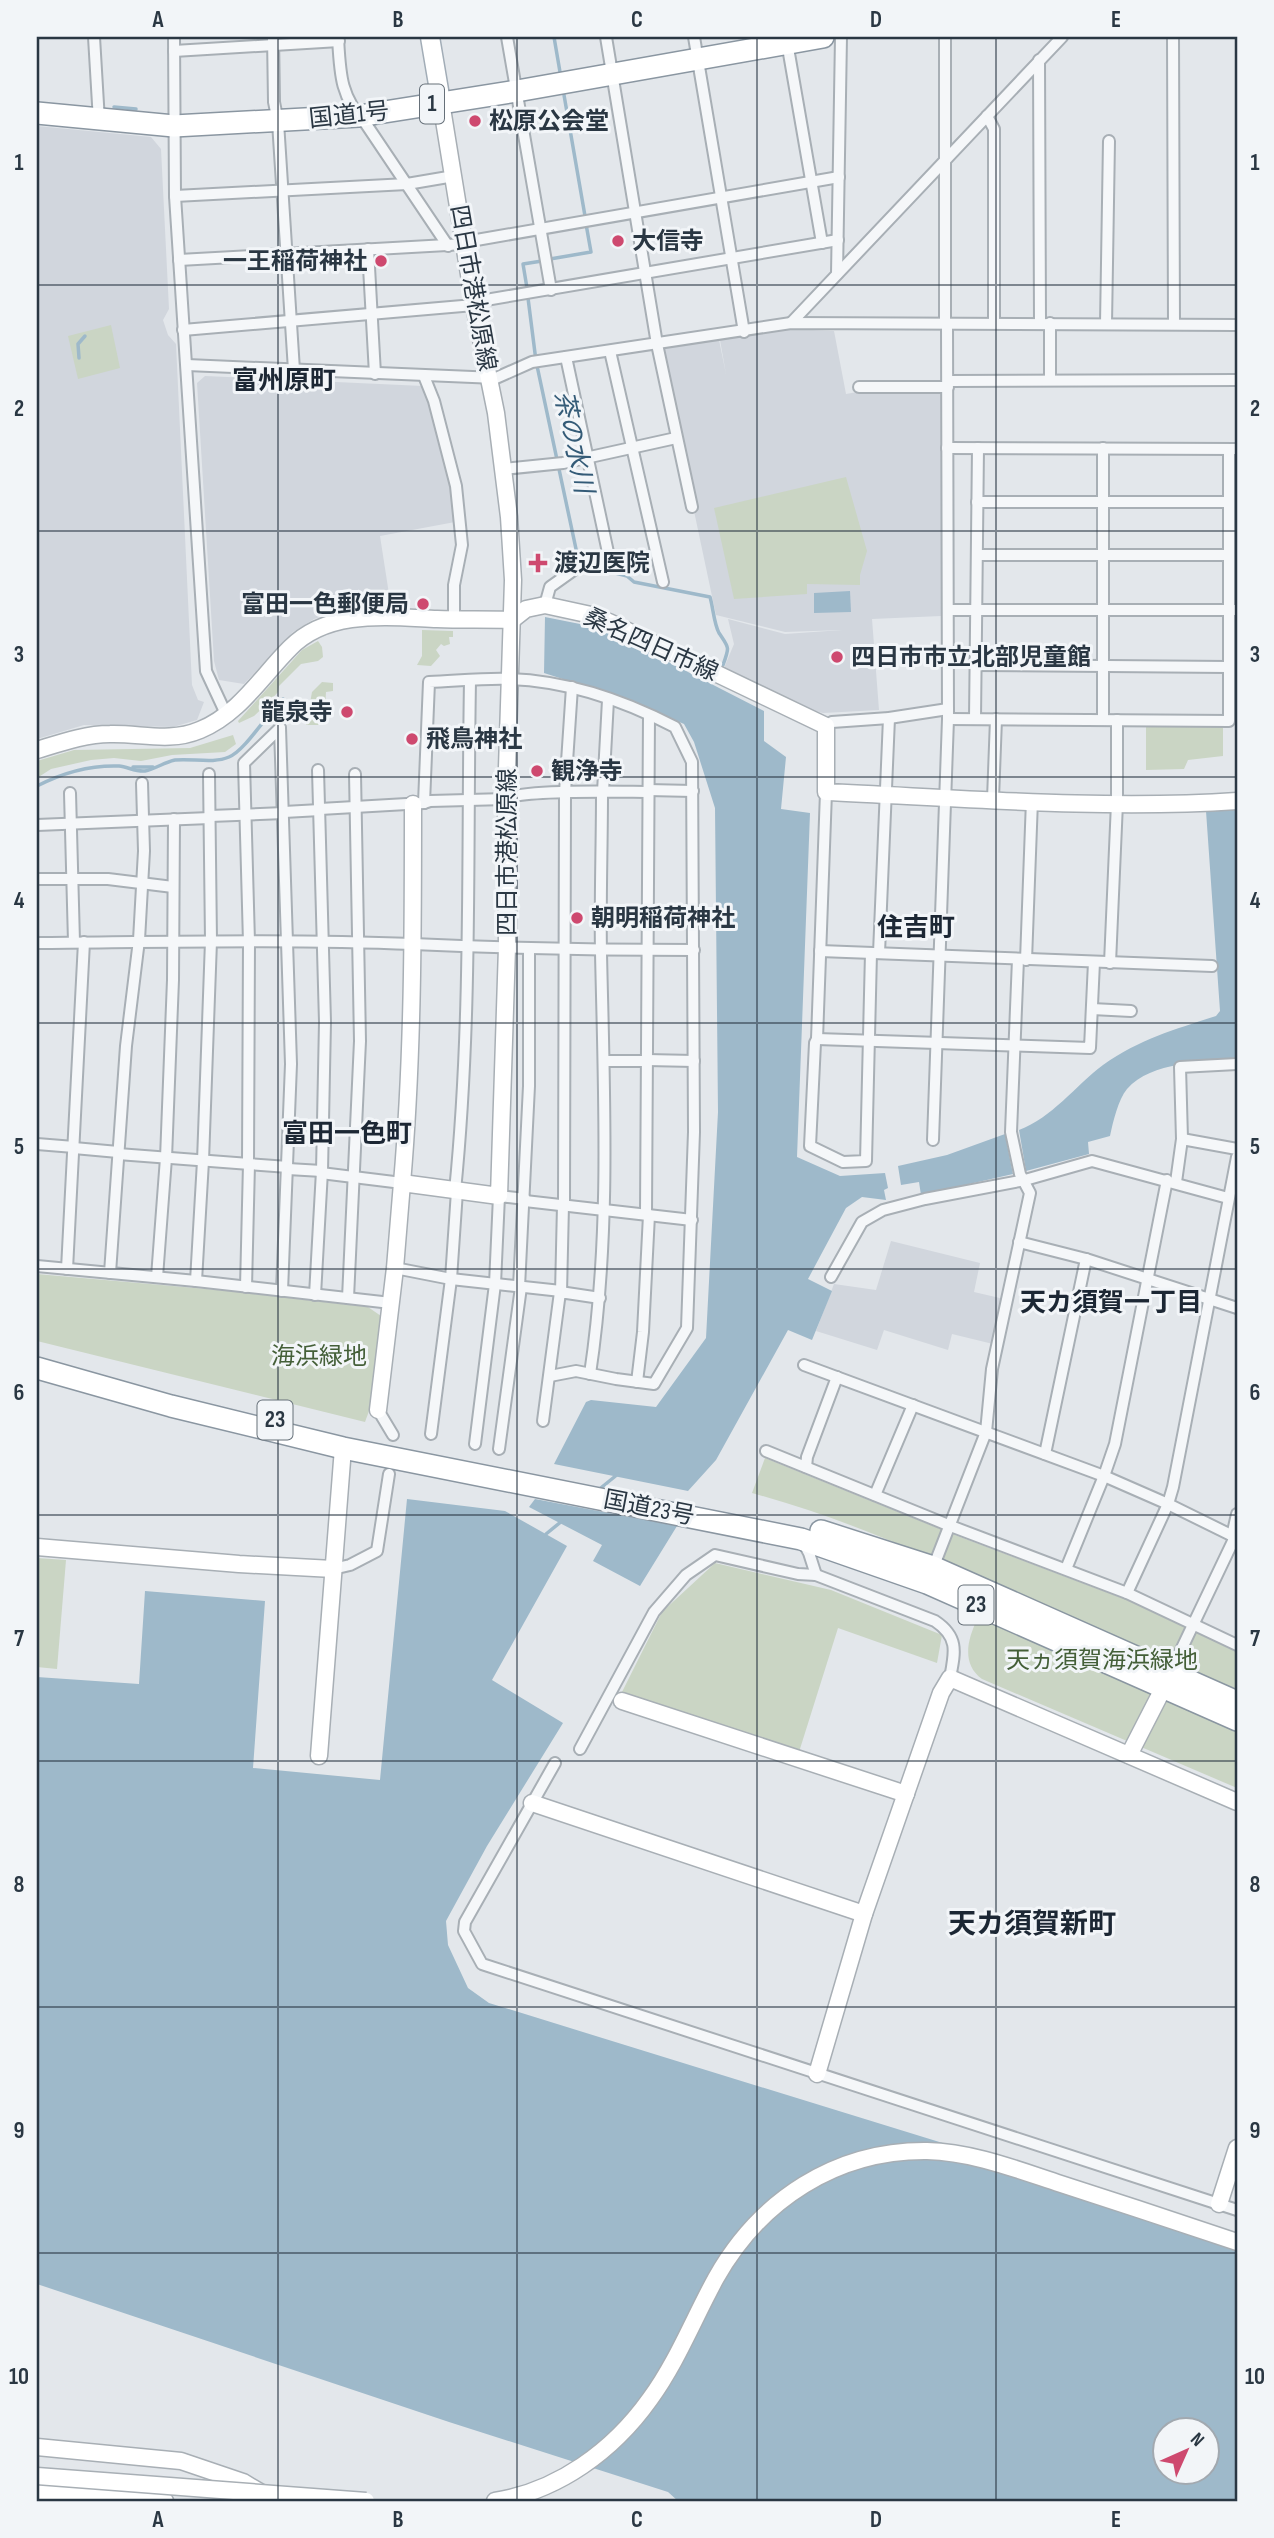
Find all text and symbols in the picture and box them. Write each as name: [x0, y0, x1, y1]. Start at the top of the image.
text: A: [152, 6, 165, 34]
text: B: [393, 6, 404, 34]
text: C: [631, 6, 643, 34]
text: D: [870, 6, 882, 34]
text: E: [1111, 6, 1121, 34]
road number: 1: [420, 85, 444, 124]
street label: 国道1号: [308, 96, 390, 134]
place label: 松原公会堂: [489, 107, 609, 136]
marker: 松原公会堂: [467, 113, 483, 129]
text: 1: [14, 149, 24, 177]
text: 1: [1250, 149, 1260, 177]
street label: 四日市港松原線: [444, 203, 502, 373]
place label: 大信寺: [632, 227, 704, 256]
marker: 大信寺: [610, 233, 626, 249]
place label: 一王稲荷神社: [223, 247, 367, 276]
marker: 一王稲荷神社: [373, 253, 389, 269]
district label: 富州原町: [232, 366, 336, 397]
water label: 茶の水川: [547, 388, 600, 499]
text: 2: [14, 395, 24, 423]
text: 2: [1250, 395, 1260, 423]
place label: 渡辺医院: [554, 549, 650, 578]
marker: 渡辺医院: [528, 553, 548, 573]
place label: 富田一色郵便局: [241, 590, 409, 619]
marker: 富田一色郵便局: [415, 596, 431, 612]
street label: 桑名四日市線: [579, 602, 723, 688]
text: 3: [14, 641, 24, 669]
text: 3: [1250, 641, 1260, 669]
place label: 四日市市立北部児童館: [851, 643, 1091, 672]
marker: 四日市市立北部児童館: [829, 649, 845, 665]
place label: 龍泉寺: [261, 698, 333, 727]
marker: 龍泉寺: [339, 704, 355, 720]
place label: 飛鳥神社: [426, 725, 522, 754]
marker: 飛鳥神社: [404, 731, 420, 747]
place label: 観浄寺: [551, 757, 623, 786]
marker: 観浄寺: [529, 763, 545, 779]
street label: 四日市港松原線: [493, 768, 522, 936]
text: 4: [14, 887, 25, 915]
text: 4: [1250, 887, 1261, 915]
place label: 朝明稲荷神社: [591, 904, 735, 933]
marker: 朝明稲荷神社: [569, 910, 585, 926]
district label: 住吉町: [877, 913, 955, 944]
district label: 富田一色町: [282, 1119, 412, 1150]
text: 5: [14, 1133, 24, 1161]
text: 5: [1250, 1133, 1260, 1161]
district label: 天カ須賀一丁目: [1020, 1288, 1202, 1319]
park label: 海浜緑地: [271, 1342, 367, 1371]
text: 6: [14, 1379, 24, 1407]
text: 6: [1250, 1379, 1260, 1407]
road number: 23: [258, 1400, 292, 1440]
street label: 国道23号: [601, 1485, 697, 1531]
road number: 23: [958, 1586, 993, 1624]
text: 7: [14, 1625, 24, 1653]
text: 7: [1250, 1625, 1260, 1653]
park label: 天ヵ須賀海浜緑地: [1006, 1646, 1198, 1675]
text: 8: [14, 1871, 25, 1899]
text: 8: [1250, 1871, 1261, 1899]
district label: 天カ須賀新町: [948, 1908, 1116, 1941]
text: 9: [14, 2117, 24, 2145]
text: 9: [1250, 2117, 1260, 2145]
text: 10: [9, 2363, 29, 2391]
text: 10: [1245, 2363, 1265, 2391]
north arrow: [1152, 2416, 1222, 2486]
text: N: [1185, 2428, 1209, 2452]
text: A: [152, 2506, 165, 2534]
text: B: [393, 2506, 404, 2534]
text: C: [631, 2506, 643, 2534]
text: D: [870, 2506, 882, 2534]
text: E: [1111, 2506, 1121, 2534]

